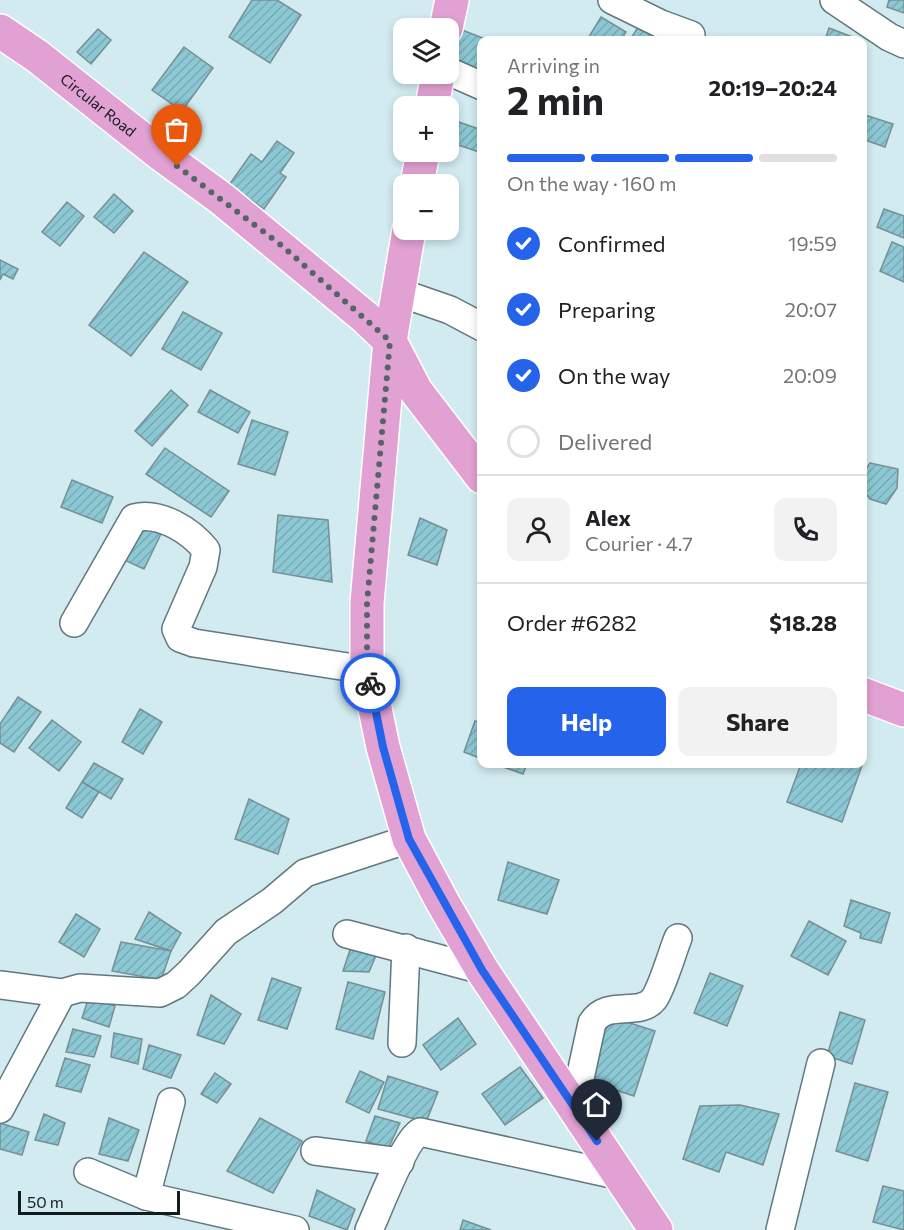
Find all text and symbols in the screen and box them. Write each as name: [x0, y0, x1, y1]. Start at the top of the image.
map controls: [393, 18, 459, 240]
button: layers: [393, 18, 459, 84]
text: Arriving in: [507, 53, 600, 77]
street label: Circular Road: [57, 69, 140, 140]
text: 20:19–20:24: [709, 74, 837, 101]
text: 2 min: [507, 75, 604, 123]
button: +: [393, 96, 459, 162]
pin: [151, 104, 202, 166]
icon: bag: [160, 113, 193, 146]
text: On the way · 160 m: [507, 171, 676, 195]
button: −: [393, 174, 459, 240]
icon: check: [507, 227, 540, 260]
text: Confirmed: [558, 230, 665, 257]
text: 19:59: [788, 231, 837, 255]
icon: check: [507, 293, 540, 326]
text: Preparing: [558, 296, 655, 323]
text: 20:07: [785, 297, 837, 321]
icon: check: [507, 359, 540, 392]
text: On the way: [558, 362, 670, 389]
text: 20:09: [783, 363, 837, 387]
text: Delivered: [558, 428, 652, 455]
button: person: [507, 498, 570, 561]
button: phone: [774, 498, 837, 561]
text: Alex: [585, 504, 631, 531]
text: Courier · 4.7: [585, 531, 693, 555]
text: Order #6282: [507, 609, 637, 636]
text: $18.28: [769, 609, 837, 636]
courier: [340, 653, 400, 713]
icon: bike: [354, 667, 387, 700]
button: Help: [507, 687, 666, 756]
button: Share: [678, 687, 837, 756]
pin: [571, 1079, 622, 1141]
icon: home: [580, 1088, 613, 1121]
scale bar: [18, 1188, 180, 1216]
text: 50 m: [27, 1192, 64, 1211]

